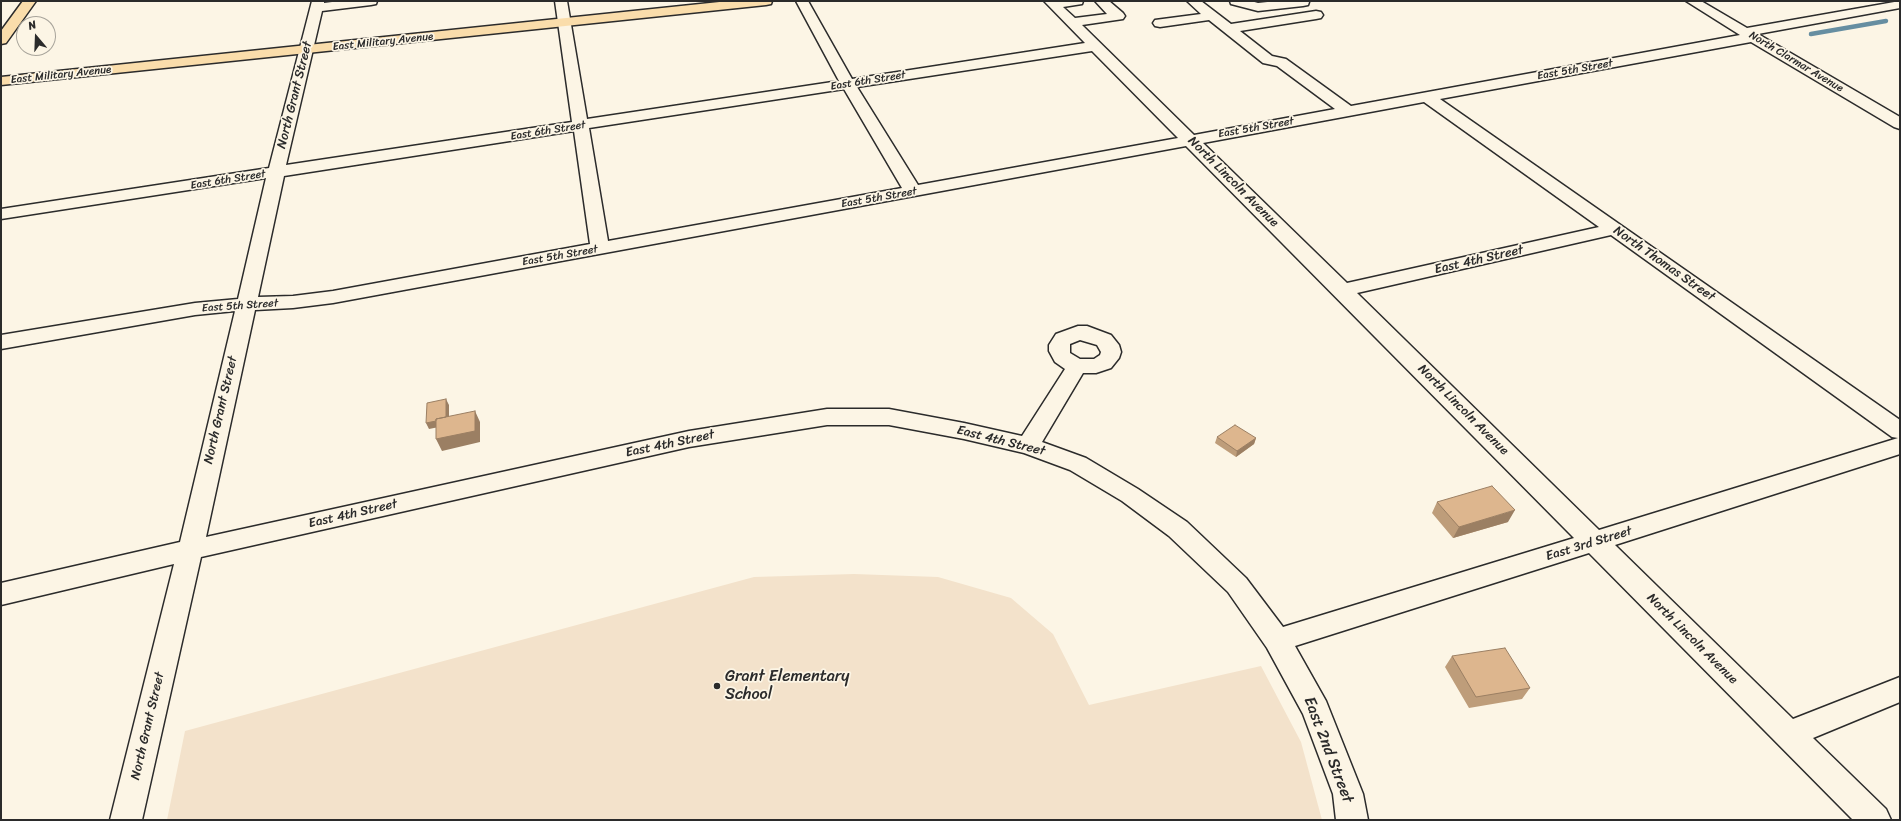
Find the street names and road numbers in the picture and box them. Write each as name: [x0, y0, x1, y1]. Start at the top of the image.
street label: North Clarmar Avenue: [1746, 29, 1846, 95]
street label: East Military Avenue: [332, 30, 434, 54]
street label: North Grant Street: [274, 40, 316, 150]
street label: East 5th Street: [1536, 57, 1614, 83]
street label: East Military Avenue: [10, 63, 112, 87]
street label: East 6th Street: [829, 69, 907, 93]
street label: East 5th Street: [1217, 115, 1295, 141]
street label: East 6th Street: [509, 119, 587, 143]
street label: North Lincoln Avenue: [1184, 133, 1282, 231]
street label: East 6th Street: [189, 168, 267, 192]
street label: East 5th Street: [840, 185, 918, 211]
street label: North Thomas Street: [1610, 223, 1718, 305]
street label: East 4th Street: [1433, 242, 1525, 278]
street label: East 5th Street: [521, 243, 599, 269]
street label: East 5th Street: [201, 297, 279, 315]
street label: North Grant Street: [201, 355, 241, 465]
street label: North Lincoln Avenue: [1414, 361, 1512, 459]
street label: East 4th Street: [955, 422, 1047, 460]
street label: East 4th Street: [624, 427, 716, 461]
street label: East 4th Street: [307, 496, 399, 532]
street label: East 3rd Street: [1544, 523, 1634, 565]
street label: North Lincoln Avenue: [1643, 590, 1741, 688]
street label: North Grant Street: [128, 671, 168, 781]
street label: East 2nd Street: [1299, 694, 1357, 806]

